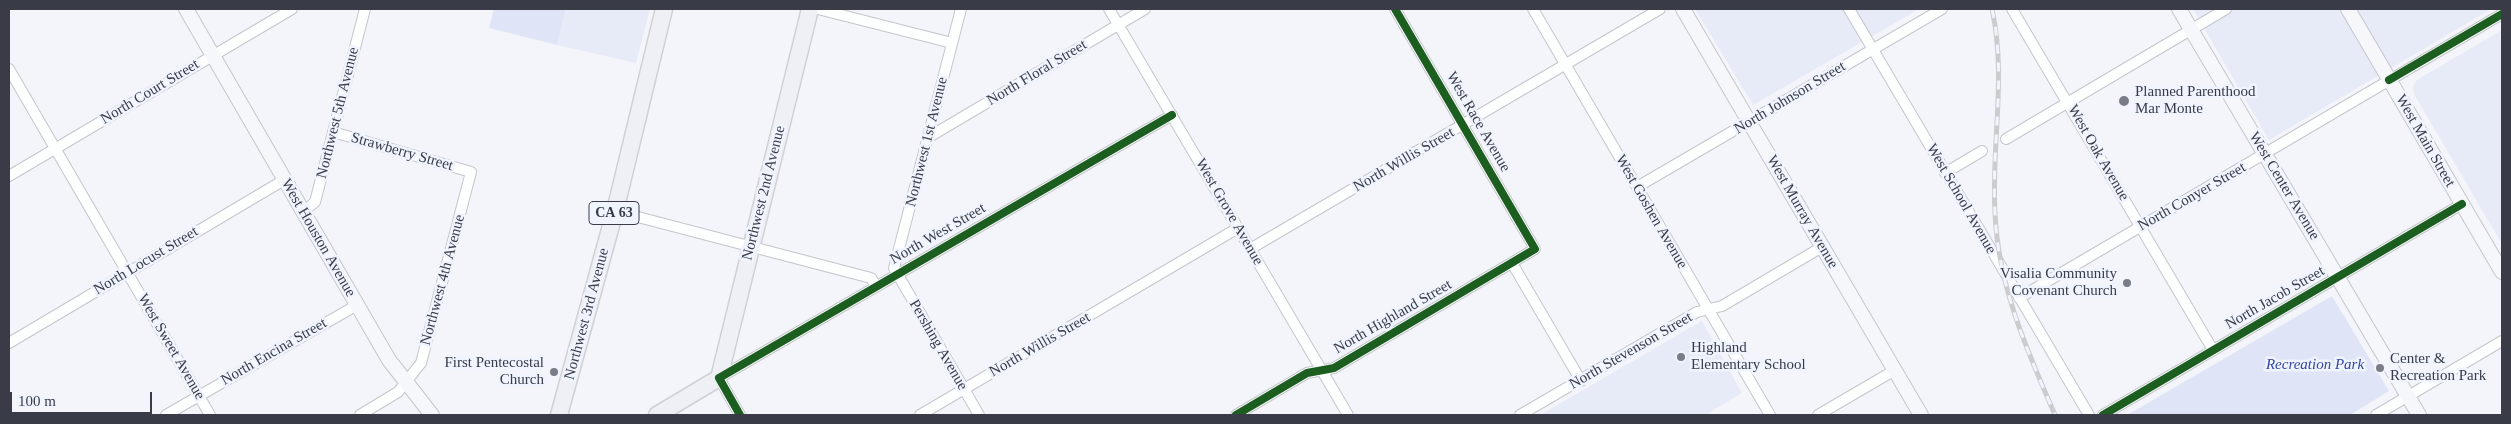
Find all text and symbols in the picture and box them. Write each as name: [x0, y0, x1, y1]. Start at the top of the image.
street label: North Floral Street: [984, 36, 1090, 110]
street label: Northwest 5th Avenue: [313, 45, 363, 181]
street label: North Court Street: [98, 56, 202, 128]
street label: North Johnson Street: [1731, 58, 1849, 138]
street label: West Race Avenue: [1442, 69, 1514, 175]
street label: Northwest 1st Avenue: [902, 75, 952, 209]
place label: Planned Parenthood Mar Monte: [2135, 83, 2255, 118]
street label: West Main Street: [2391, 92, 2459, 190]
marker: Planned Parenthood Mar Monte: [2117, 94, 2131, 108]
street label: West Oak Avenue: [2063, 102, 2133, 204]
street label: Northwest 2nd Avenue: [739, 124, 789, 262]
street label: North Willis Street: [1350, 124, 1458, 196]
street label: Strawberry Street: [349, 129, 455, 175]
street label: West Center Avenue: [2245, 129, 2323, 243]
street label: West School Avenue: [1922, 141, 2000, 257]
street label: West Goshen Avenue: [1611, 152, 1691, 272]
street label: West Murray Avenue: [1762, 152, 1842, 272]
street label: West Grove Avenue: [1191, 155, 1267, 269]
street label: North Conyer Street: [2135, 159, 2249, 235]
street label: West Houston Avenue: [277, 176, 359, 300]
street label: North West Street: [887, 199, 989, 269]
road number: CA 63: [589, 202, 639, 224]
street label: Northwest 4th Avenue: [417, 213, 469, 347]
street label: North Locust Street: [91, 223, 201, 299]
street label: Northwest 3rd Avenue: [561, 246, 613, 382]
street label: North Jacob Street: [2222, 262, 2328, 334]
place label: Visalia Community Covenant Church: [2000, 265, 2117, 300]
street label: North Highland Street: [1331, 276, 1455, 358]
marker: Visalia Community Covenant Church: [2121, 277, 2133, 289]
street label: West Sweet Avenue: [133, 291, 209, 403]
street label: Pershing Avenue: [905, 296, 971, 394]
street label: North Stevenson Street: [1566, 308, 1696, 394]
street label: North Willis Street: [986, 309, 1094, 381]
street label: North Encina Street: [218, 314, 330, 390]
place label: Highland Elementary School: [1691, 339, 1806, 374]
place label: Center & Recreation Park: [2390, 350, 2486, 385]
marker: Highland Elementary School: [1675, 351, 1687, 363]
place label: First Pentecostal Church: [444, 354, 544, 389]
park label: Recreation Park: [2266, 356, 2364, 374]
marker: Center & Recreation Park: [2374, 362, 2386, 374]
marker: First Pentecostal Church: [548, 366, 560, 378]
scale bar: [12, 382, 155, 414]
text: 100 m: [18, 393, 56, 409]

